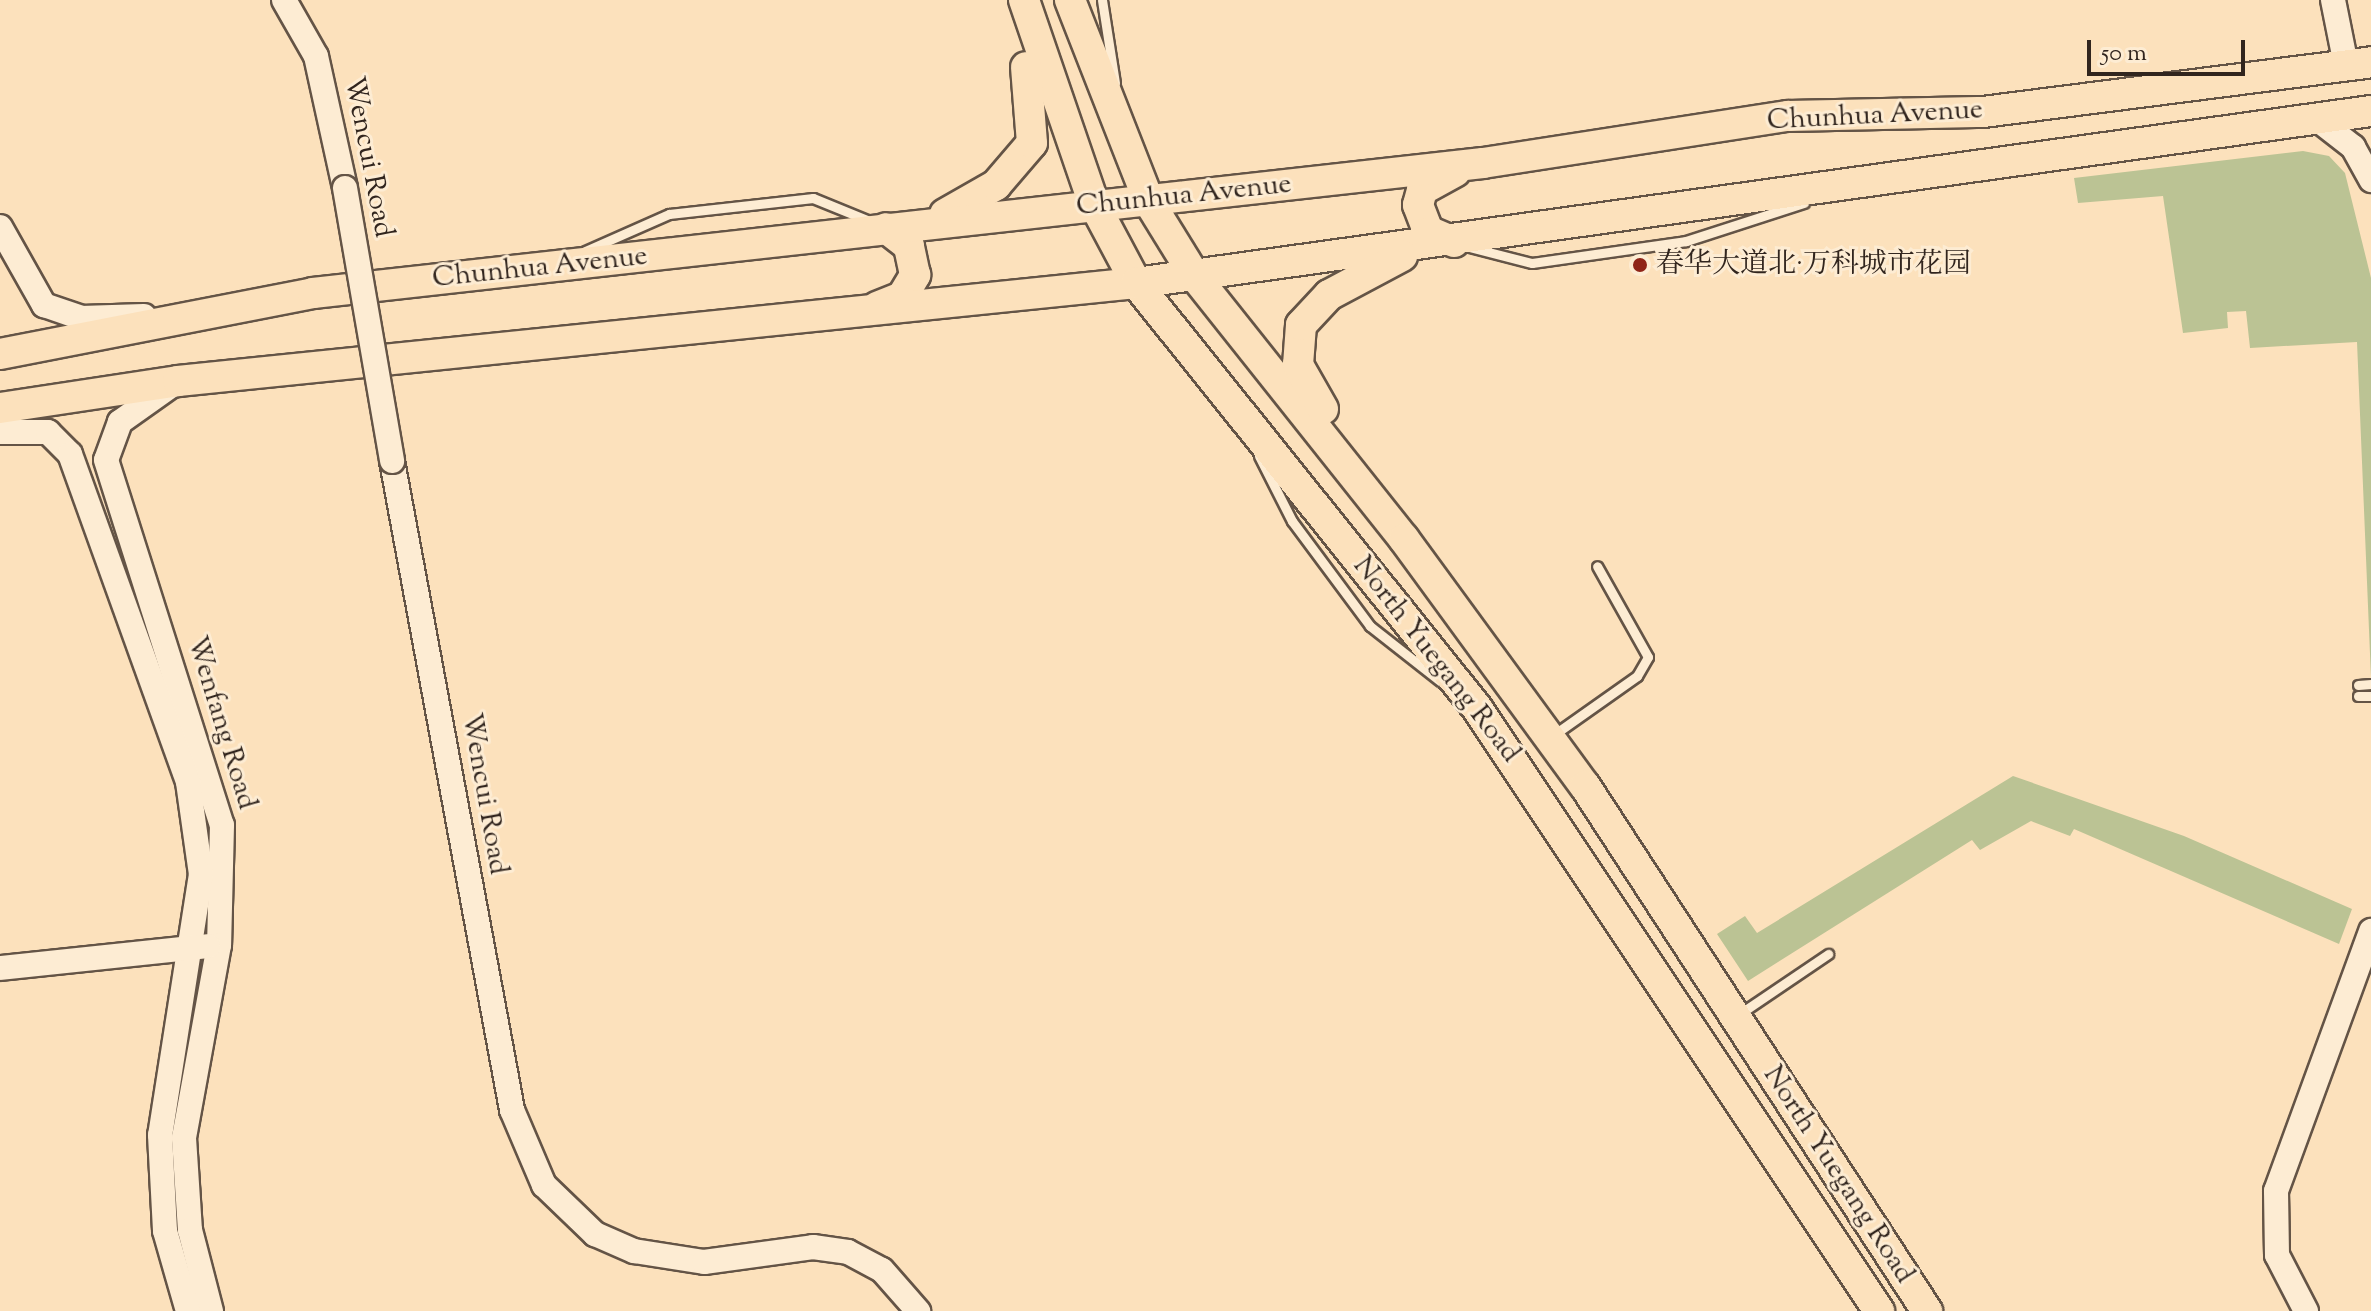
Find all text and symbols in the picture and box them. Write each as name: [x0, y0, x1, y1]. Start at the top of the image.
scale bar: [2091, 24, 2249, 74]
text: 50 m: [2101, 37, 2147, 71]
street label: Wencui Road: [336, 74, 400, 240]
street label: Chunhua Avenue: [1766, 94, 1984, 138]
street label: Chunhua Avenue: [1075, 168, 1293, 224]
street label: Chunhua Avenue: [431, 240, 649, 296]
place label: 春华大道北·万科城市花园: [1656, 248, 1971, 282]
marker: 春华大道北·万科城市花园: [1631, 256, 1649, 274]
street label: North Yuegang Road: [1345, 550, 1527, 770]
street label: Wenfang Road: [179, 632, 263, 814]
street label: Wencui Road: [453, 711, 515, 877]
street label: North Yuegang Road: [1755, 1060, 1921, 1290]

